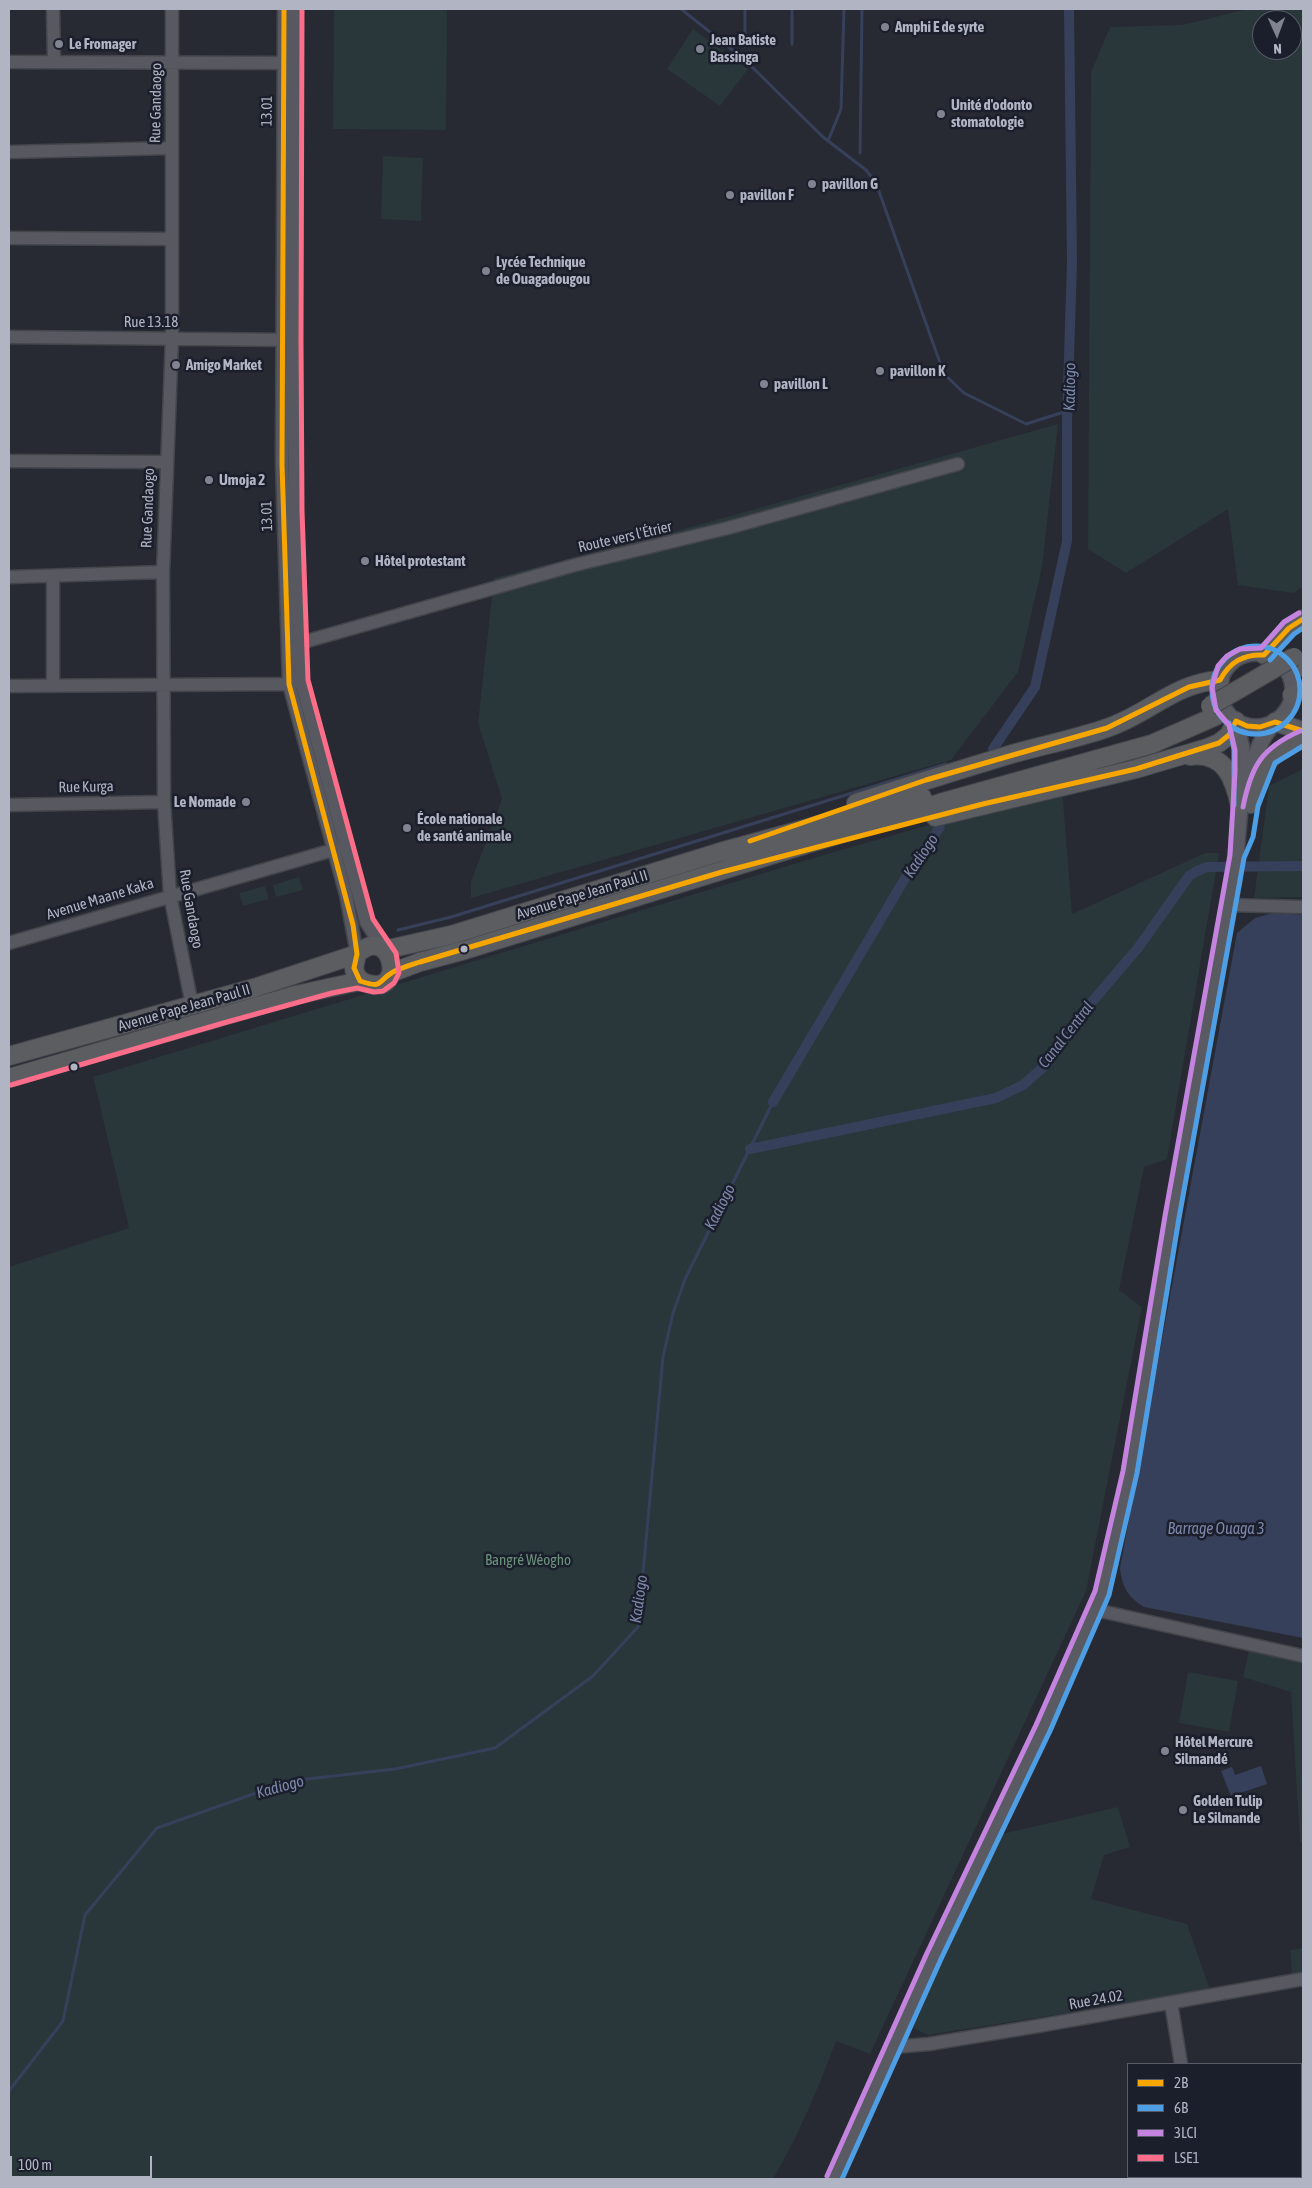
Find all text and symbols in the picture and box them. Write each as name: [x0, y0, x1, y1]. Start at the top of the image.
north arrow: [1252, 10, 1302, 60]
place label: Amphi E de syrte: [895, 18, 984, 36]
marker: Amphi E de syrte: [879, 21, 891, 33]
place label: Jean Batiste Bassinga: [710, 31, 776, 66]
place label: Le Fromager: [69, 35, 136, 53]
marker: Le Fromager: [53, 38, 65, 50]
text: N: [1273, 41, 1282, 57]
marker: Jean Batiste Bassinga: [694, 43, 706, 55]
street label: Rue Gandaogo: [146, 63, 166, 143]
street label: 13.01: [258, 95, 276, 127]
place label: Unité d'odonto stomatologie: [951, 96, 1032, 131]
marker: Unité d'odonto stomatologie: [935, 108, 947, 120]
place label: pavillon G: [822, 175, 878, 193]
marker: pavillon G: [806, 178, 818, 190]
place label: pavillon F: [740, 186, 794, 204]
marker: pavillon F: [724, 189, 736, 201]
place label: Lycée Technique de Ouagadougou: [496, 253, 590, 288]
marker: Lycée Technique de Ouagadougou: [480, 265, 492, 277]
street label: Rue 13.18: [124, 313, 178, 331]
place label: Amigo Market: [186, 356, 262, 374]
marker: Amigo Market: [170, 359, 182, 371]
place label: pavillon K: [890, 362, 945, 380]
water label: Kadiogo: [1060, 363, 1080, 411]
marker: pavillon K: [874, 365, 886, 377]
place label: pavillon L: [774, 375, 828, 393]
marker: pavillon L: [758, 378, 770, 390]
street label: Rue Gandaogo: [138, 468, 158, 548]
place label: Umoja 2: [219, 471, 265, 489]
marker: Umoja 2: [203, 474, 215, 486]
street label: 13.01: [257, 500, 277, 532]
street label: Route vers l'Étrier: [576, 517, 674, 557]
place label: Hôtel protestant: [375, 552, 466, 570]
marker: Hôtel protestant: [359, 555, 371, 567]
street label: Rue Kurga: [58, 778, 114, 796]
place label: Le Nomade: [174, 793, 236, 811]
marker: Le Nomade: [240, 796, 252, 808]
place label: École nationale de santé animale: [417, 810, 512, 845]
marker: École nationale de santé animale: [401, 822, 413, 834]
water label: Kadiogo: [899, 831, 943, 881]
street label: Avenue Pape Jean Paul II: [514, 866, 650, 924]
street label: Rue Gandaogo: [175, 868, 207, 950]
street label: Avenue Maane Kaka: [44, 874, 156, 924]
unlabelled marker: [459, 944, 469, 954]
street label: Avenue Pape Jean Paul II: [116, 981, 252, 1035]
water label: Canal Central: [1034, 998, 1098, 1072]
unlabelled marker: [69, 1062, 79, 1072]
water label: Kadiogo: [700, 1181, 740, 1233]
water label: Barrage Ouaga 3: [1168, 1519, 1264, 1539]
park label: Bangré Wéogho: [485, 1551, 571, 1569]
water label: Kadiogo: [626, 1574, 652, 1624]
place label: Hôtel Mercure Silmandé: [1175, 1733, 1253, 1768]
marker: Hôtel Mercure Silmandé: [1159, 1745, 1171, 1757]
water label: Kadiogo: [254, 1771, 306, 1803]
place label: Golden Tulip Le Silmande: [1193, 1792, 1263, 1827]
marker: Golden Tulip Le Silmande: [1177, 1804, 1189, 1816]
street label: Rue 24.02: [1068, 1986, 1124, 2014]
legend: [1127, 2063, 1302, 2178]
text: 2B: [1174, 2074, 1188, 2091]
text: 6B: [1174, 2099, 1188, 2116]
text: 3LCI: [1174, 2124, 1197, 2141]
scale bar: [12, 2146, 155, 2178]
text: LSE1: [1174, 2149, 1200, 2166]
text: 100 m: [18, 2156, 52, 2173]

